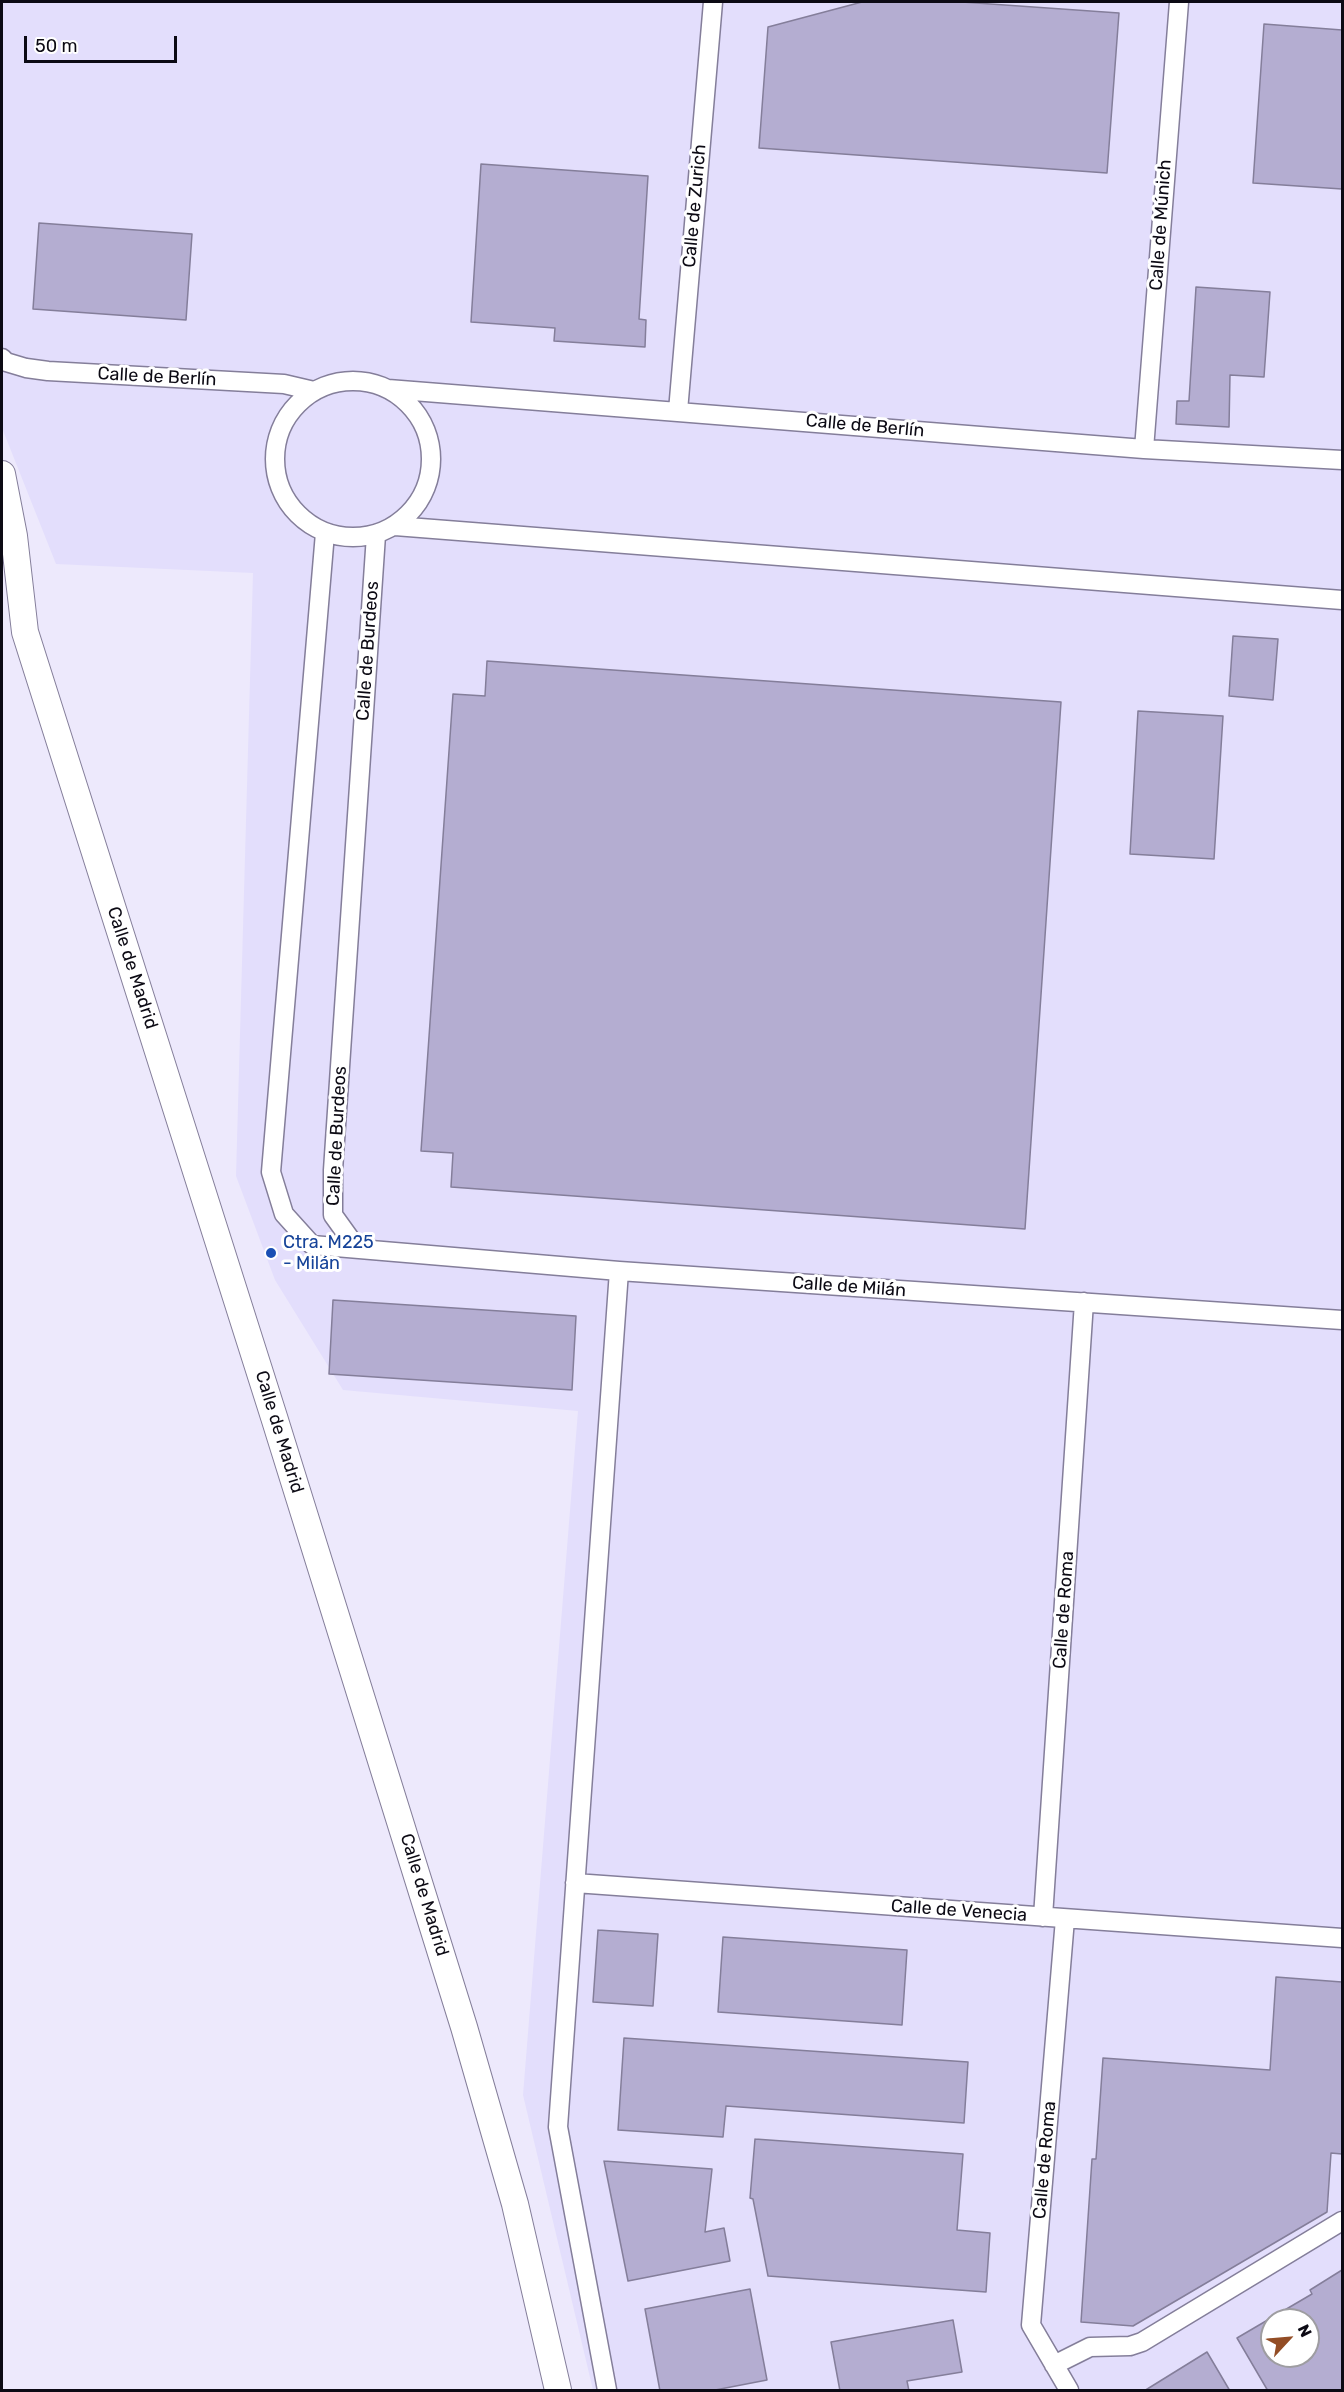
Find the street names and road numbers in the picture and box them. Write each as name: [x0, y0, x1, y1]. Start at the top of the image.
street label: Calle de Zurich: [679, 143, 711, 269]
street label: Calle de Múnich: [1146, 159, 1176, 291]
street label: Calle de Berlín: [97, 363, 217, 391]
street label: Calle de Berlín: [805, 410, 925, 442]
street label: Calle de Burdeos: [352, 580, 384, 722]
street label: Calle de Madrid: [102, 904, 162, 1032]
street label: Calle de Burdeos: [323, 1065, 351, 1207]
street label: Calle de Milán: [791, 1272, 907, 1302]
street label: Calle de Madrid: [250, 1368, 308, 1496]
street label: Calle de Roma: [1049, 1550, 1079, 1670]
street label: Calle de Madrid: [395, 1831, 453, 1959]
street label: Calle de Venecia: [890, 1895, 1028, 1927]
street label: Calle de Roma: [1029, 2100, 1061, 2220]

